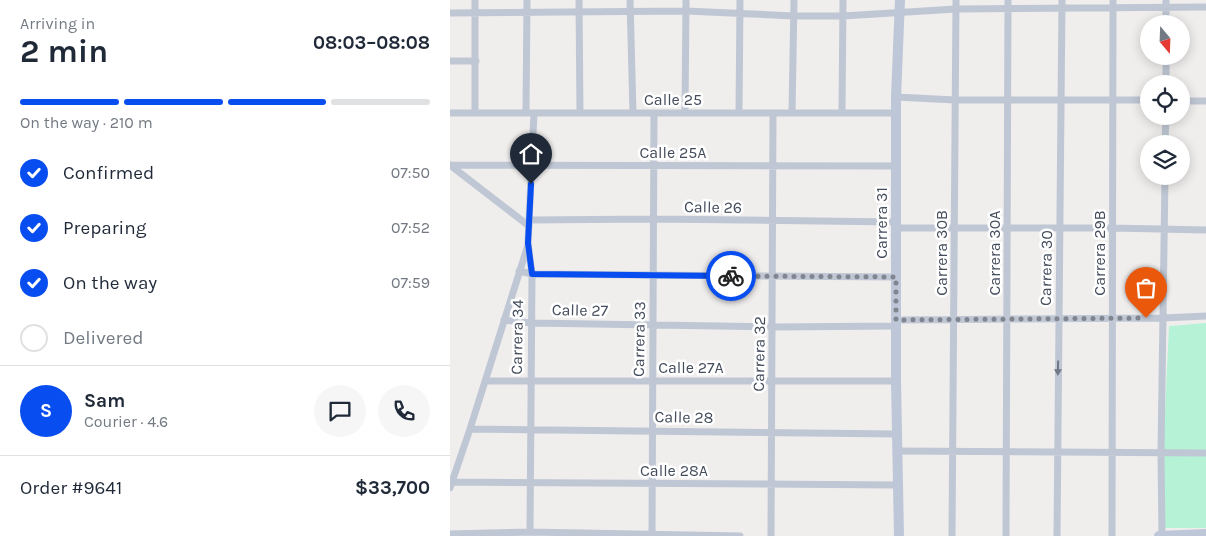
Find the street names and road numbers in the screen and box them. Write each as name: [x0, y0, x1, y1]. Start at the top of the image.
street label: Calle 25: [644, 90, 702, 109]
street label: Calle 25A: [639, 143, 707, 162]
street label: Carrera 31: [872, 187, 891, 259]
street label: Calle 26: [684, 197, 742, 217]
street label: Carrera 30B: [932, 210, 951, 296]
street label: Carrera 29B: [1090, 210, 1109, 296]
street label: Carrera 30A: [985, 211, 1004, 295]
street label: Carrera 30: [1036, 230, 1056, 306]
street label: Carrera 34: [507, 299, 527, 375]
street label: Calle 27: [552, 300, 609, 320]
street label: Carrera 33: [629, 301, 649, 377]
street label: Carrera 32: [749, 316, 769, 392]
street label: Calle 27A: [658, 358, 724, 377]
street label: Calle 28: [654, 407, 714, 427]
street label: Calle 28A: [640, 461, 708, 480]

